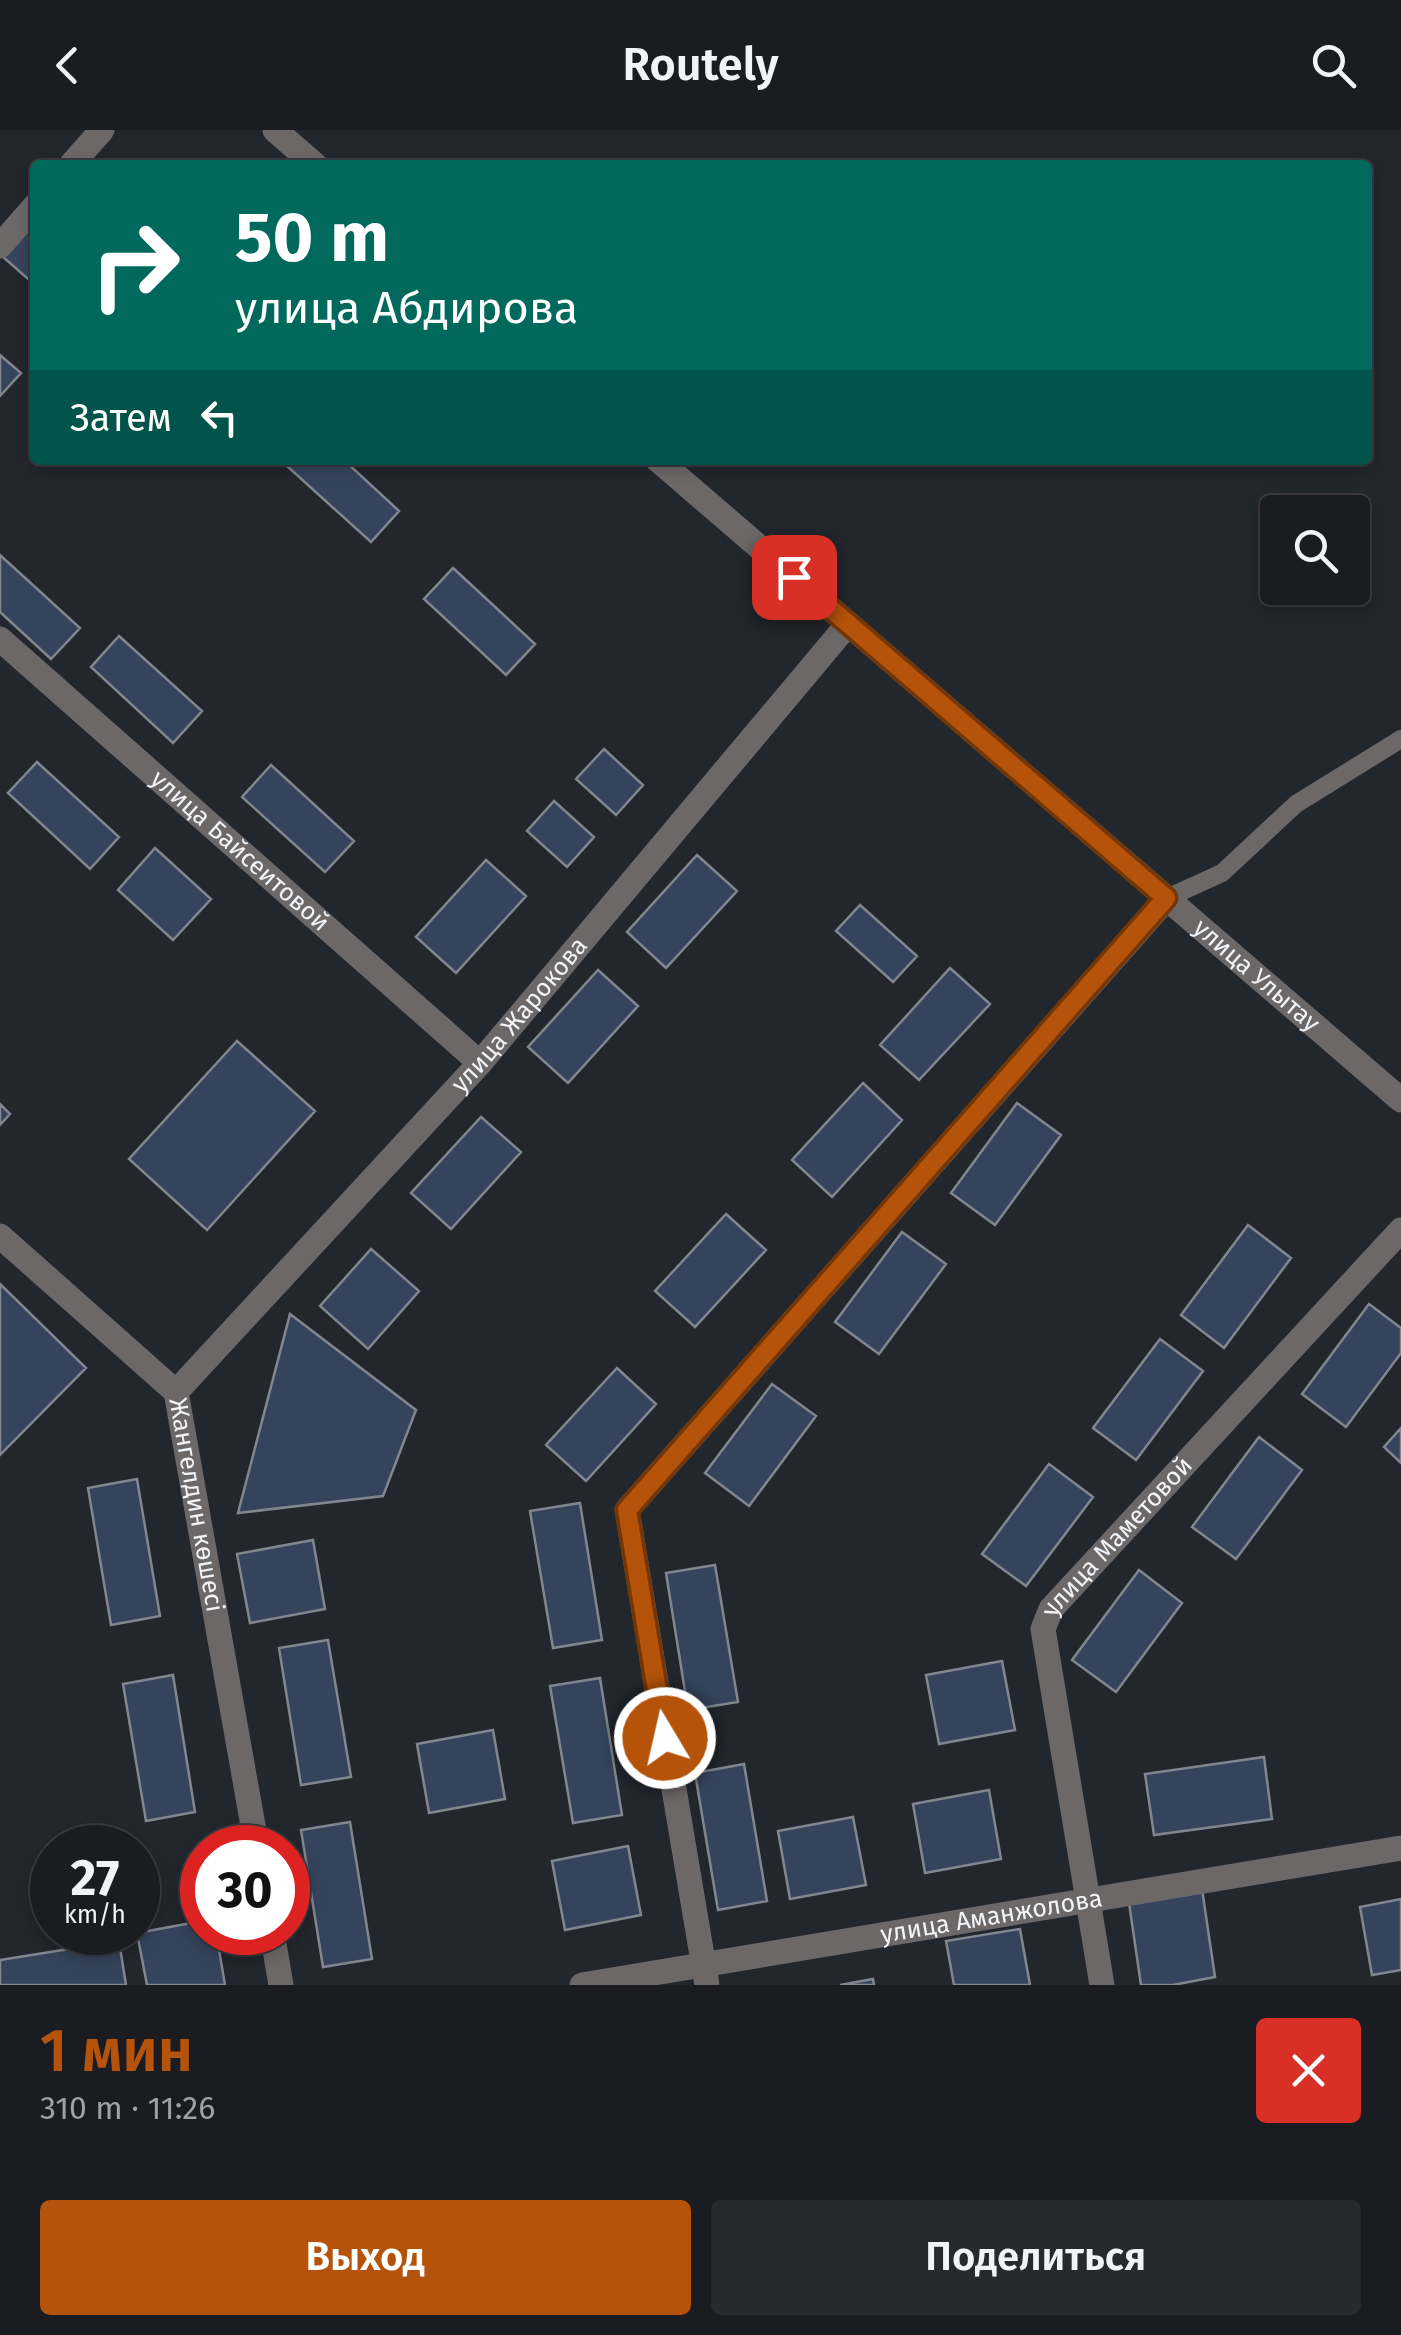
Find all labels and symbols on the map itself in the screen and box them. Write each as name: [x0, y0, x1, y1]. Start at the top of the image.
pin: [752, 535, 837, 620]
street label: улица Байсеитовой: [144, 764, 335, 938]
street label: улица Улытау: [1187, 913, 1326, 1039]
street label: улица Жарокова: [445, 931, 594, 1099]
street label: Жангелдин көшесі: [162, 1396, 230, 1615]
street label: улица Маметовой: [1035, 1451, 1199, 1621]
position arrow: [613, 1686, 717, 1790]
speed limit sign: 30: [180, 1825, 310, 1955]
street label: улица Аманжолова: [878, 1883, 1104, 1950]

